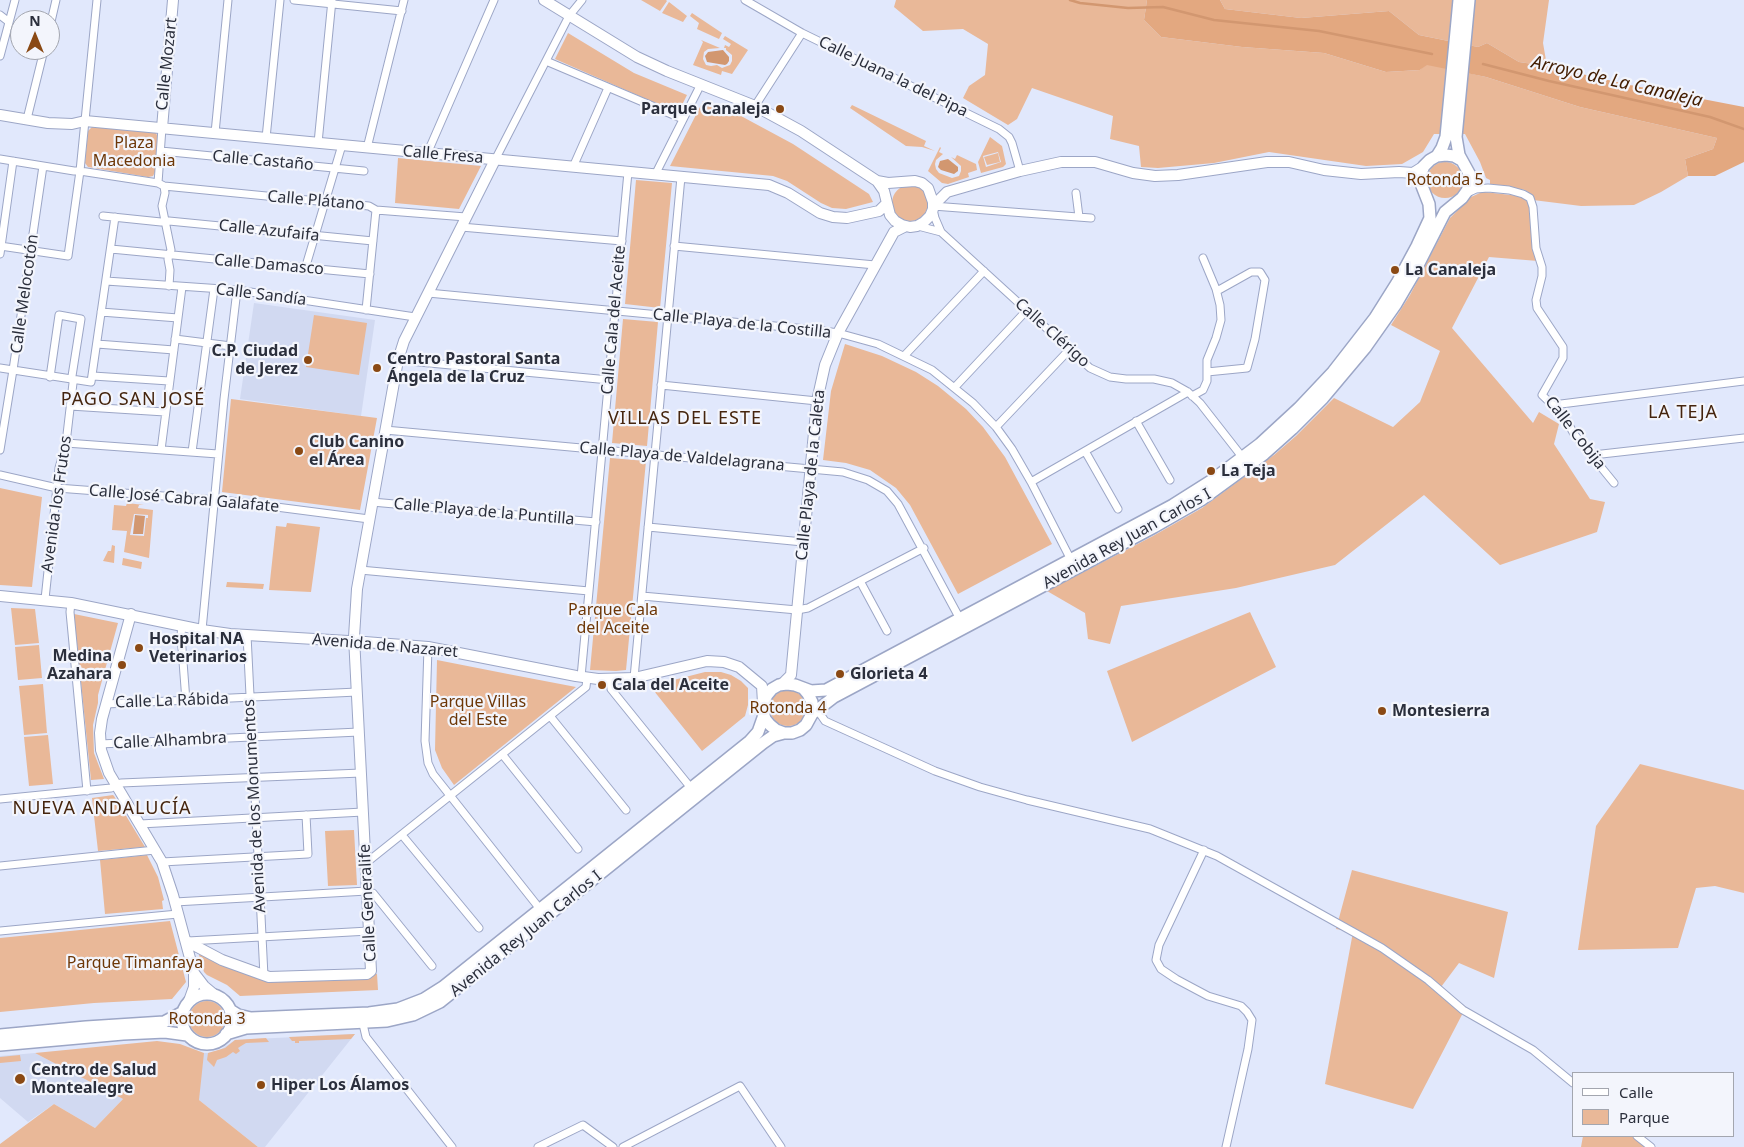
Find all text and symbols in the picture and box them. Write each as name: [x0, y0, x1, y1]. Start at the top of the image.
north arrow: [10, 10, 60, 60]
text: N: [29, 11, 41, 30]
street label: Calle Mozart: [153, 17, 181, 111]
street label: Calle Juana la del Pipa: [815, 32, 971, 122]
water label: Arroyo de La Canaleja: [1530, 52, 1704, 112]
place label: Parque Canaleja: [641, 99, 770, 119]
marker: Parque Canaleja: [774, 103, 786, 115]
park label: Plaza Macedonia: [93, 133, 175, 171]
street label: Calle Fresa: [402, 142, 484, 168]
street label: Calle Castaño: [212, 147, 314, 175]
park label: Rotonda 5: [1406, 170, 1484, 190]
street label: Calle Plátano: [267, 187, 365, 215]
street label: Calle Azufaifa: [218, 216, 320, 246]
street label: Calle Melocotón: [7, 233, 43, 355]
street label: Calle Cala del Aceite: [598, 245, 630, 395]
street label: Calle Damasco: [213, 251, 325, 279]
place label: La Canaleja: [1405, 260, 1496, 280]
marker: La Canaleja: [1389, 264, 1401, 276]
street label: Calle Sandía: [215, 280, 307, 310]
street label: Calle Clérigo: [1011, 294, 1093, 372]
street label: Calle Playa de la Costilla: [652, 305, 832, 343]
place label: C.P. Ciudad de Jerez: [211, 341, 298, 379]
place label: Centro Pastoral Santa Ángela de la Cruz: [387, 349, 560, 387]
marker: C.P. Ciudad de Jerez: [302, 354, 314, 366]
marker: Centro Pastoral Santa Ángela de la Cruz: [371, 362, 383, 374]
district label: PAGO SAN JOSÉ: [59, 389, 207, 411]
street label: Calle Playa de la Caleta: [792, 389, 830, 561]
street label: Calle Cobija: [1541, 393, 1609, 473]
district label: LA TEJA: [1647, 402, 1719, 424]
district label: VILLAS DEL ESTE: [606, 408, 764, 430]
place label: Club Canino el Área: [309, 432, 404, 470]
street label: Avenida los Frutos: [38, 434, 76, 574]
street label: Calle Playa de Valdelagrana: [579, 438, 785, 476]
marker: Club Canino el Área: [293, 445, 305, 457]
place label: La Teja: [1221, 461, 1276, 481]
marker: La Teja: [1205, 465, 1217, 477]
street label: Calle José Cabral Galafate: [88, 481, 280, 517]
street label: Avenida Rey Juan Carlos I: [1040, 485, 1214, 593]
street label: Calle Playa de la Puntilla: [393, 495, 575, 529]
park label: Parque Cala del Aceite: [568, 600, 658, 638]
place label: Hospital NA Veterinarios: [149, 629, 247, 667]
street label: Avenida de Nazaret: [311, 630, 459, 662]
marker: Hospital NA Veterinarios: [133, 642, 145, 654]
place label: Medina Azahara: [47, 646, 112, 684]
marker: Medina Azahara: [116, 659, 128, 671]
place label: Glorieta 4: [850, 664, 928, 684]
marker: Glorieta 4: [834, 668, 846, 680]
place label: Cala del Aceite: [612, 675, 729, 695]
marker: Cala del Aceite: [596, 679, 608, 691]
street label: Calle La Rábida: [115, 689, 229, 713]
park label: Parque Villas del Este: [430, 692, 526, 730]
park label: Rotonda 4: [749, 698, 827, 718]
street label: Avenida de los Monumentos: [240, 699, 270, 913]
place label: Montesierra: [1392, 701, 1490, 721]
marker: Montesierra: [1376, 705, 1388, 717]
street label: Calle Alhambra: [113, 728, 227, 754]
district label: NUEVA ANDALUCÍA: [11, 798, 193, 820]
street label: Calle Generalife: [355, 843, 381, 963]
street label: Avenida Rey Juan Carlos I: [446, 867, 606, 1001]
park label: Parque Timanfaya: [67, 953, 203, 973]
park label: Rotonda 3: [168, 1009, 246, 1029]
place label: Centro de Salud Montealegre: [31, 1060, 157, 1098]
marker: Centro de Salud Montealegre: [13, 1072, 27, 1086]
legend: [1572, 1072, 1734, 1137]
place label: Hiper Los Álamos: [271, 1075, 409, 1095]
marker: Hiper Los Álamos: [255, 1079, 267, 1091]
text: Calle: [1619, 1082, 1653, 1102]
text: Parque: [1619, 1107, 1669, 1127]

